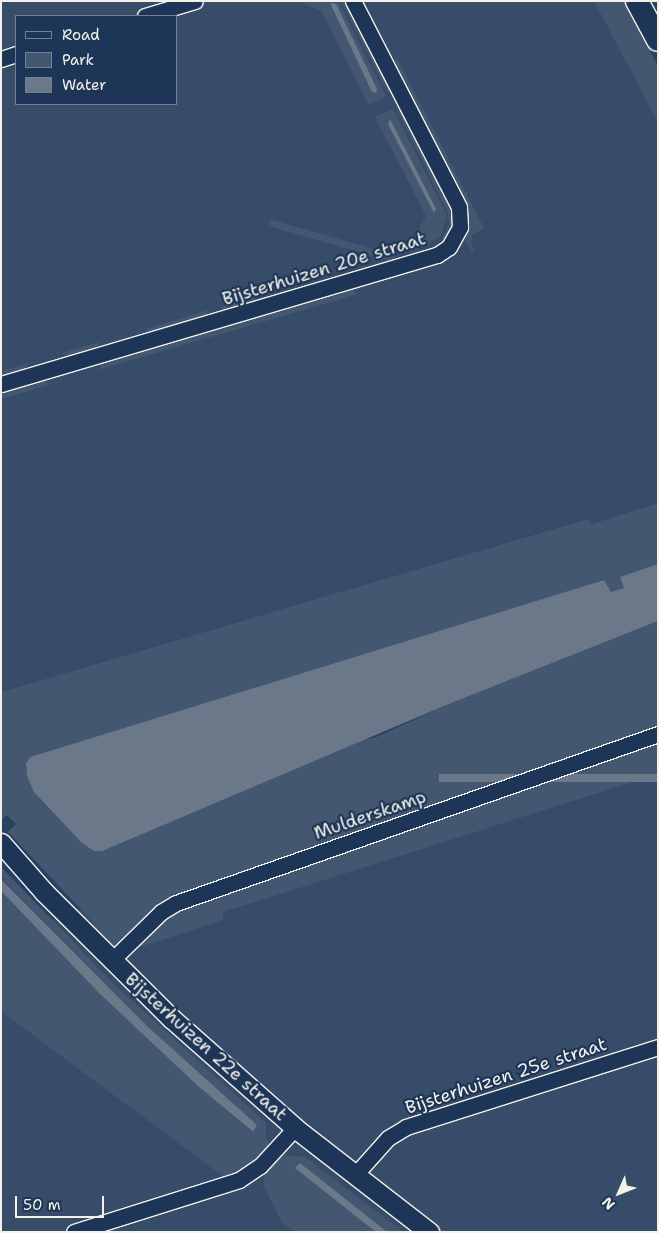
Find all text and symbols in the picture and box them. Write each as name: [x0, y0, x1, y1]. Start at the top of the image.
legend: [15, 15, 178, 105]
text: Road: [62, 25, 100, 45]
text: Park: [62, 50, 94, 70]
text: Water: [62, 75, 106, 95]
street label: Bijsterhuizen 20e straat: [220, 228, 428, 310]
street label: Mulderskamp: [311, 786, 429, 844]
street label: Bijsterhuizen 22e straat: [121, 969, 291, 1125]
street label: Bijsterhuizen 25e straat: [403, 1033, 609, 1119]
north arrow: [594, 1168, 644, 1218]
scale bar: [18, 1186, 106, 1218]
text: N: [598, 1193, 619, 1214]
text: 50 m: [23, 1195, 61, 1215]

